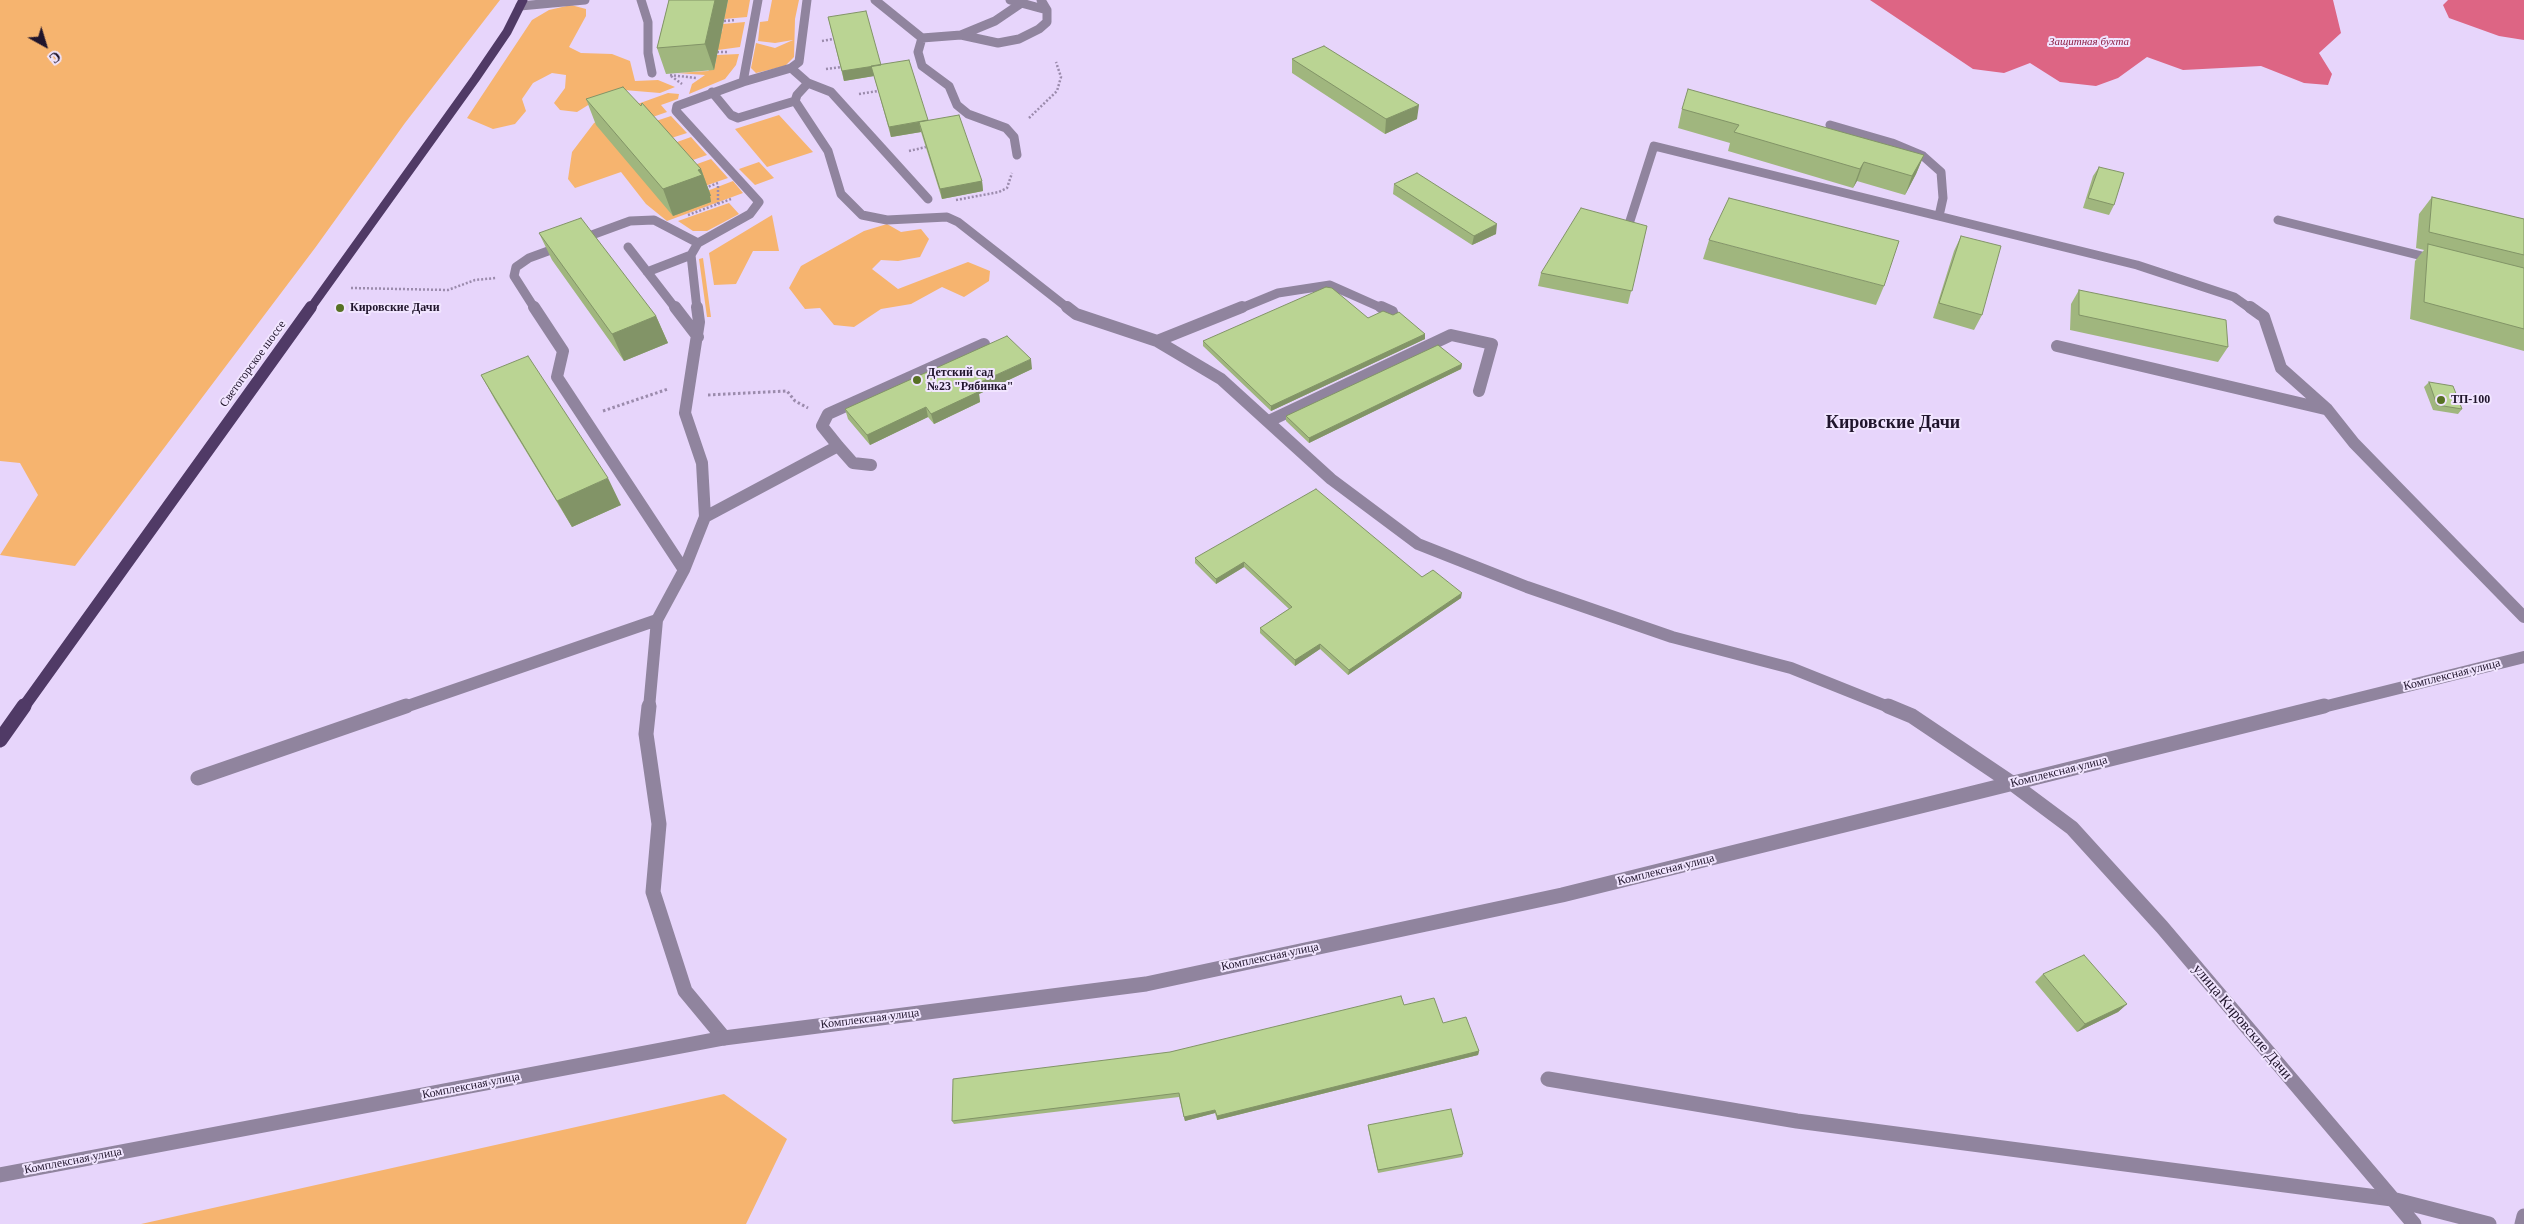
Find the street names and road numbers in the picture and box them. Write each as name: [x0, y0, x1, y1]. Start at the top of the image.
street label: Светогорское шоссе: [217, 318, 289, 410]
street label: Комплексная улица: [2402, 656, 2502, 694]
street label: Комплексная улица: [2009, 753, 2109, 791]
street label: Комплексная улица: [1616, 851, 1716, 889]
street label: Комплексная улица: [1220, 940, 1320, 974]
street label: улица Кировские Дачи: [2188, 961, 2296, 1083]
street label: Комплексная улица: [820, 1006, 920, 1032]
street label: Комплексная улица: [421, 1069, 521, 1103]
street label: Комплексная улица: [23, 1144, 123, 1178]

